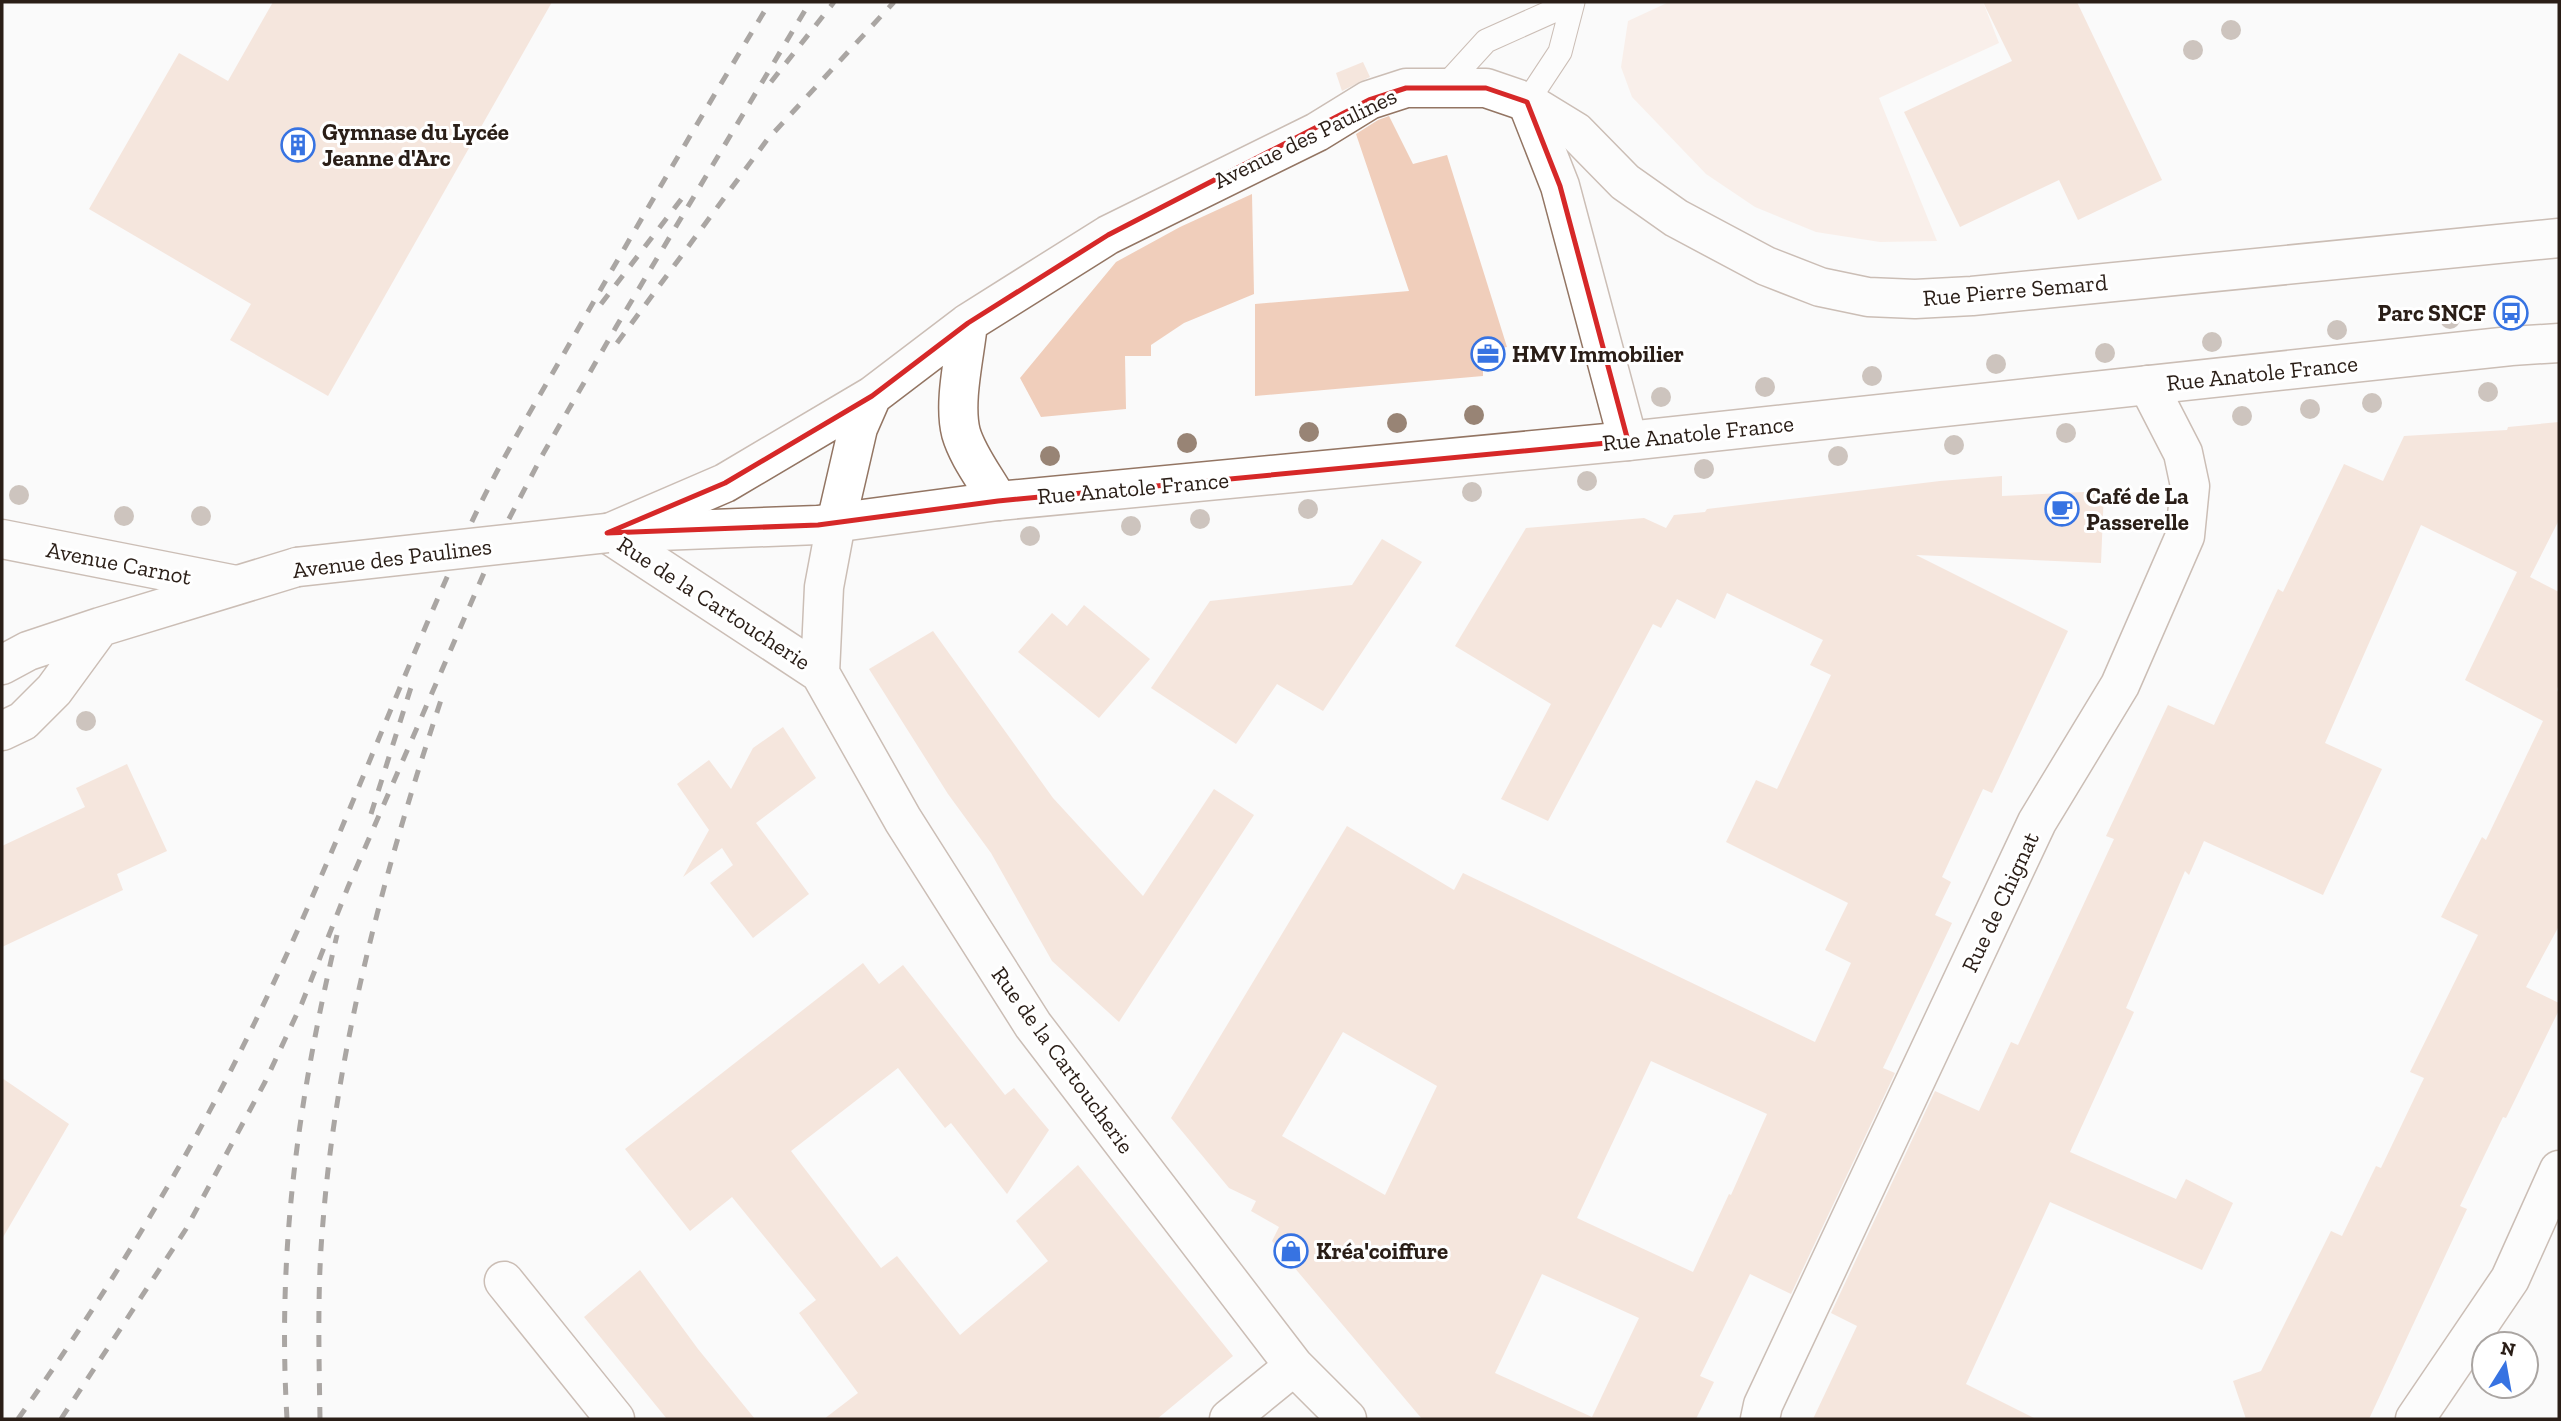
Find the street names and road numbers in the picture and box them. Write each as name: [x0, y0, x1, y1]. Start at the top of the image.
street label: Avenue des Paulines: [1209, 81, 1401, 195]
street label: Rue Pierre Semard: [1922, 268, 2109, 312]
street label: Rue Anatole France: [2165, 349, 2359, 397]
street label: Rue Anatole France: [1601, 409, 1795, 457]
street label: Rue Anatole France: [1036, 466, 1230, 510]
street label: Rue de la Cartoucherie: [612, 530, 816, 676]
street label: Avenue des Paulines: [291, 532, 493, 584]
street label: Avenue Carnot: [44, 535, 194, 591]
street label: Rue de Chignat: [1955, 827, 2045, 977]
street label: Rue de la Cartoucherie: [986, 961, 1140, 1159]

